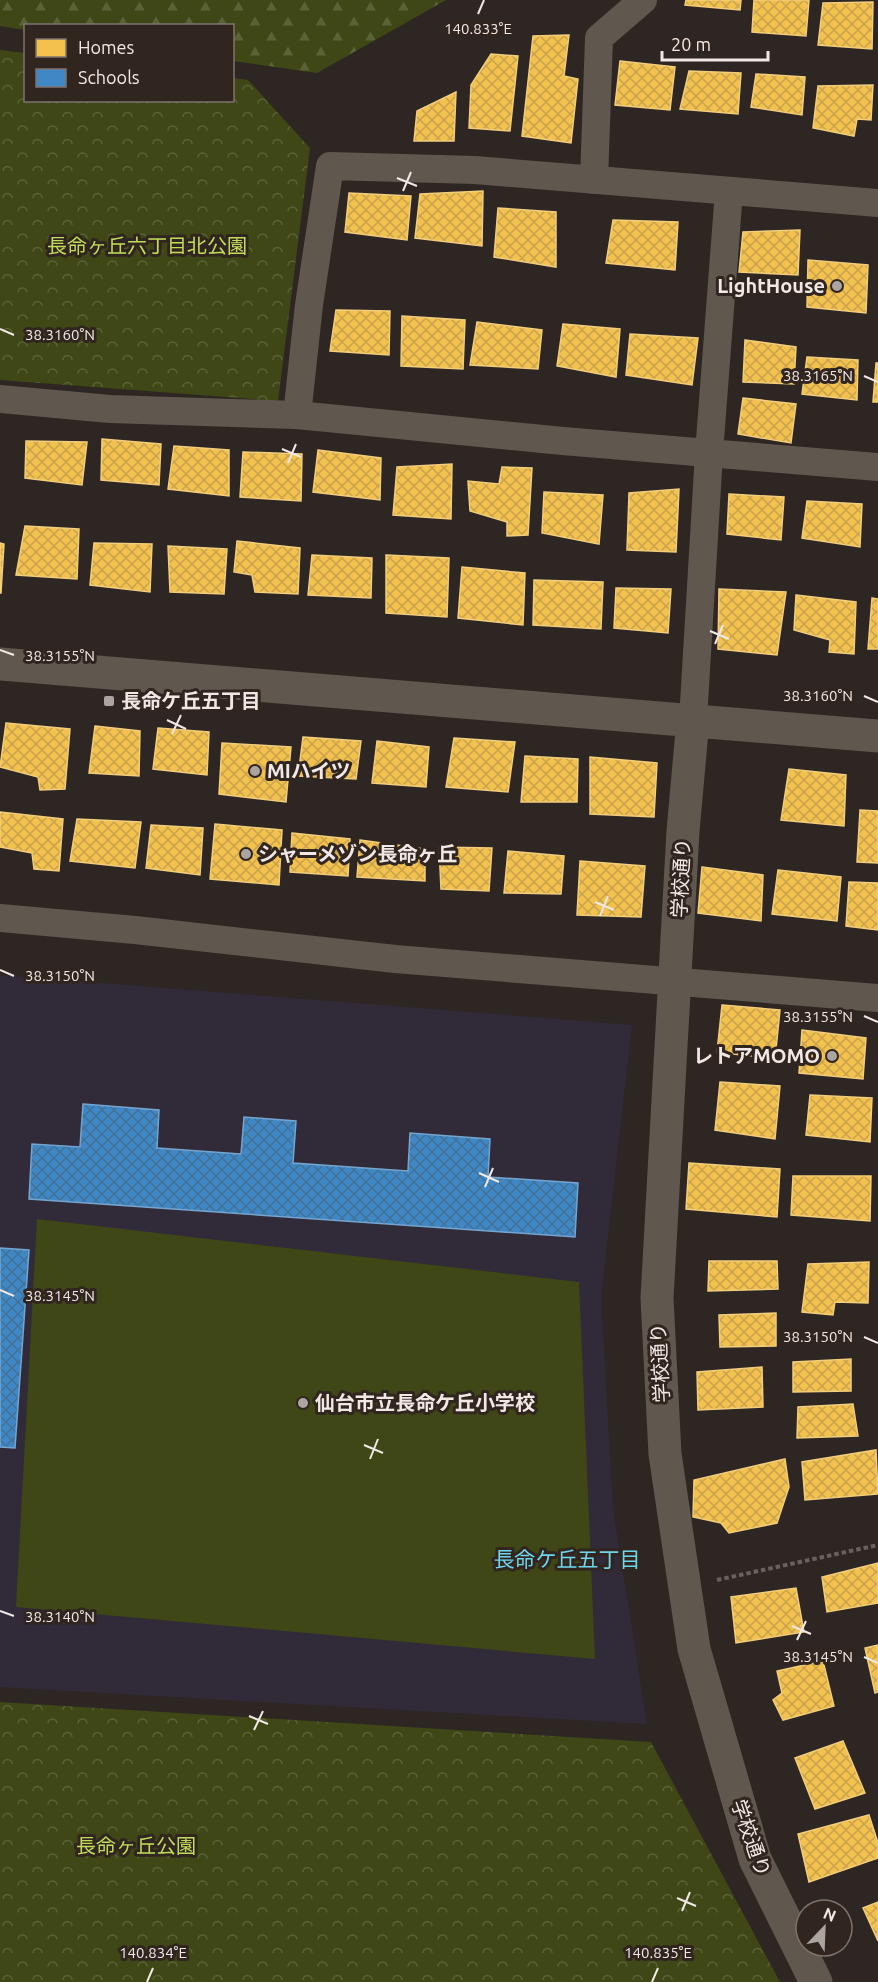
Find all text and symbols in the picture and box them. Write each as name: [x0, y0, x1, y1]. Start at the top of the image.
text: 140.833°E: [444, 20, 512, 37]
legend: [24, 24, 234, 102]
scale bar: [662, 24, 768, 62]
text: 20 m: [671, 34, 711, 54]
text: Homes: [78, 37, 135, 57]
text: Schools: [78, 67, 140, 87]
park label: 長命ヶ丘六丁目北公園: [47, 234, 247, 257]
place label: LightHouse: [717, 274, 825, 297]
marker: LightHouse: [830, 279, 844, 293]
text: 38.3160°N: [25, 326, 95, 343]
text: 38.3165°N: [783, 367, 853, 384]
text: 38.3155°N: [25, 647, 95, 664]
text: 38.3160°N: [783, 687, 853, 704]
place label: 長命ケ丘五丁目: [121, 689, 261, 712]
marker: 長命ケ丘五丁目: [102, 694, 116, 708]
place label: MIハイツ: [267, 759, 350, 782]
marker: MIハイツ: [248, 764, 262, 778]
street label: 学校通り: [667, 837, 694, 919]
place label: シャーメゾン長命ヶ丘: [258, 842, 457, 865]
marker: シャーメゾン長命ヶ丘: [239, 847, 253, 861]
text: 38.3150°N: [25, 967, 95, 984]
text: 38.3155°N: [783, 1008, 853, 1025]
place label: レトアMOMO: [693, 1044, 820, 1067]
marker: レトアMOMO: [825, 1049, 839, 1063]
text: 38.3145°N: [25, 1287, 95, 1304]
street label: 学校通り: [646, 1322, 673, 1404]
text: 38.3150°N: [783, 1328, 853, 1345]
place label: 仙台市立長命ケ丘小学校: [315, 1391, 535, 1414]
marker: 仙台市立長命ケ丘小学校: [296, 1396, 310, 1410]
district label: 長命ケ丘五丁目: [494, 1547, 641, 1571]
text: 38.3140°N: [25, 1608, 95, 1625]
text: 38.3145°N: [783, 1648, 853, 1665]
street label: 学校通り: [728, 1796, 775, 1879]
park label: 長命ヶ丘公園: [76, 1834, 196, 1857]
north arrow: [794, 1898, 854, 1958]
text: N: [821, 1904, 839, 1925]
text: 140.834°E: [119, 1944, 187, 1961]
text: 140.835°E: [624, 1944, 692, 1961]

